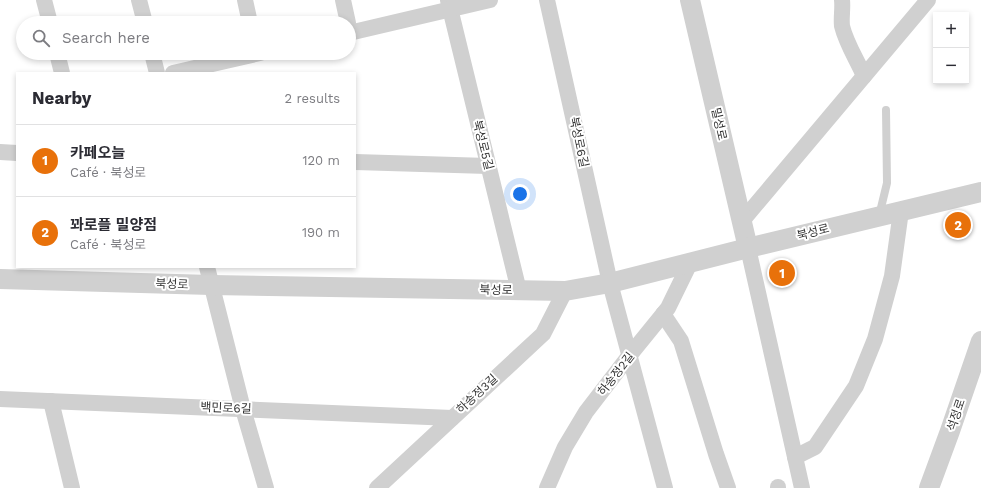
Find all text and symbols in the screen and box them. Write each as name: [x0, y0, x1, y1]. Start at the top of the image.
map controls: [933, 12, 969, 84]
button: +: [933, 12, 969, 48]
search box: [16, 16, 356, 60]
icon: search: [30, 27, 52, 49]
text: Search here: [62, 29, 150, 47]
button: −: [933, 48, 969, 84]
text: Nearby: [32, 88, 91, 108]
text: 2 results: [285, 91, 340, 106]
street label: 밀성로: [708, 106, 730, 142]
street label: 북성로6길: [567, 115, 591, 169]
street label: 북성로5길: [470, 118, 496, 172]
text: 카페오늘: [70, 144, 125, 162]
text: 1: [42, 153, 48, 168]
text: 120 m: [302, 153, 340, 168]
text: Café · 북성로: [70, 165, 146, 180]
your location: [510, 184, 530, 204]
pin: 2: [945, 210, 971, 240]
text: 꽈로플 밀양점: [70, 216, 157, 234]
street label: 북성로: [795, 221, 831, 243]
text: 2: [41, 225, 49, 240]
text: 190 m: [302, 225, 340, 240]
text: Café · 북성로: [70, 237, 146, 252]
pin: 1: [769, 258, 795, 288]
street label: 북성로: [155, 276, 189, 292]
street label: 북성로: [479, 283, 513, 297]
street label: 하송정2길: [595, 350, 637, 398]
street label: 하송정3길: [454, 371, 500, 417]
street label: 석정로: [944, 397, 968, 433]
street label: 백민로6길: [200, 400, 252, 416]

